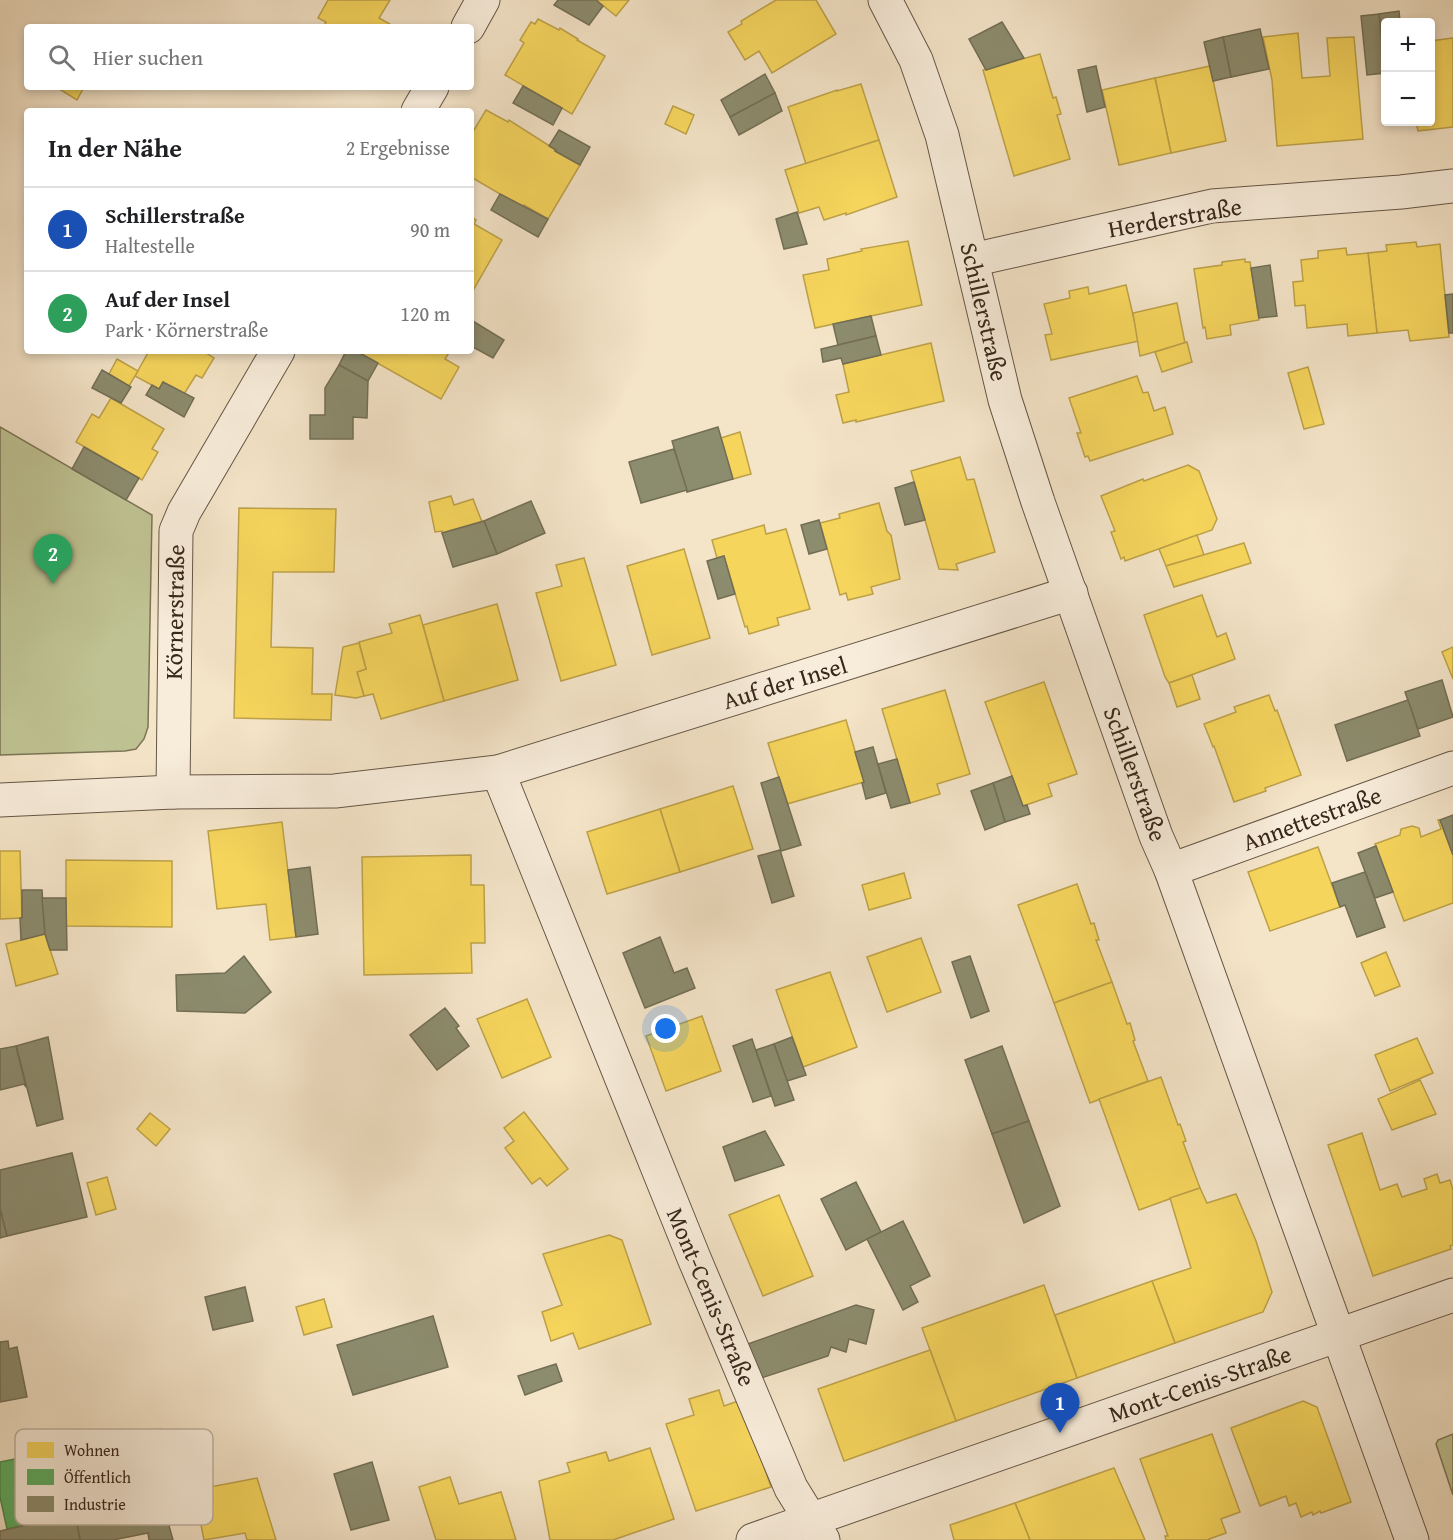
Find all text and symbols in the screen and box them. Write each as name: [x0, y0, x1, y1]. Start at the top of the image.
map controls: [1381, 18, 1435, 126]
button: +: [1381, 18, 1435, 72]
search box: [24, 24, 474, 90]
icon: search: [45, 41, 78, 74]
text: Hier suchen: [93, 41, 203, 73]
button: −: [1381, 72, 1435, 126]
text: In der Nähe: [48, 128, 182, 167]
text: 2 Ergebnisse: [346, 133, 450, 162]
street label: Herderstraße: [1105, 189, 1244, 246]
text: Schillerstraße: [105, 199, 245, 231]
text: 1: [62, 215, 73, 244]
text: 90 m: [410, 215, 450, 244]
text: Haltestelle: [105, 231, 195, 260]
street label: Schillerstraße: [952, 239, 1017, 385]
text: Auf der Insel: [105, 283, 230, 315]
text: 2: [62, 299, 73, 328]
text: 120 m: [400, 299, 450, 328]
text: Park · Körnerstraße: [105, 315, 269, 344]
pin: 2: [34, 534, 72, 584]
street label: Körnerstraße: [156, 544, 193, 680]
street label: Auf der Insel: [718, 647, 851, 718]
street label: Schillerstraße: [1095, 702, 1176, 846]
street label: Annettestraße: [1238, 777, 1386, 860]
your location: [651, 1014, 680, 1043]
street label: Mont-Cenis-Straße: [658, 1202, 765, 1392]
street label: Mont-Cenis-Straße: [1104, 1336, 1296, 1431]
pin: 1: [1040, 1384, 1080, 1433]
legend: [15, 1429, 213, 1525]
text: Wohnen: [64, 1438, 120, 1462]
text: Öffentlich: [64, 1465, 131, 1489]
text: Industrie: [64, 1492, 126, 1516]

